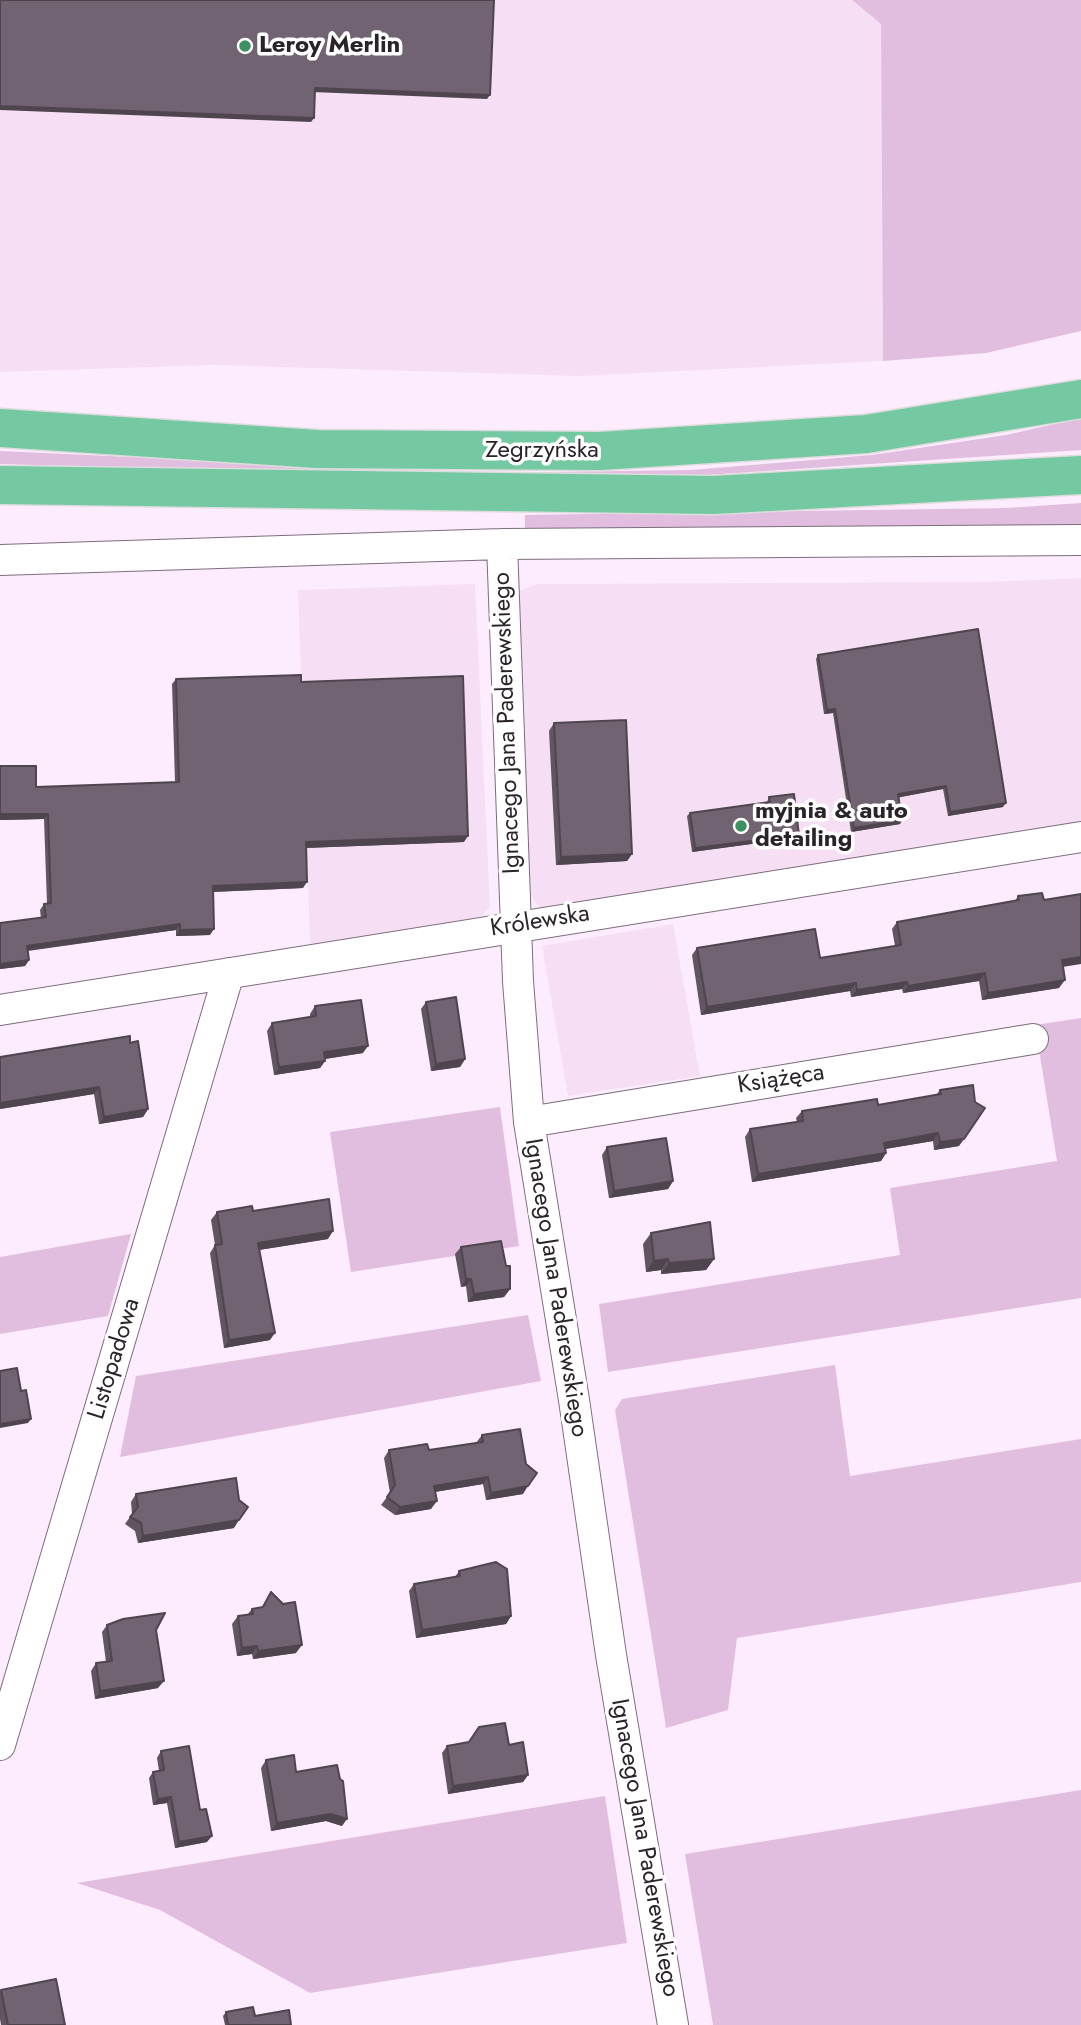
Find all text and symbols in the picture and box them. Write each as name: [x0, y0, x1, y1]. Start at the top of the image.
place label: Leroy Merlin: [259, 32, 400, 60]
marker: Leroy Merlin: [237, 38, 253, 54]
street label: Zegrzyńska: [485, 437, 599, 465]
street label: Ignacego Jana Paderewskiego: [488, 572, 528, 874]
place label: myjnia & auto detailing: [755, 798, 908, 854]
marker: myjnia & auto detailing: [733, 818, 749, 834]
street label: Królewska: [488, 900, 592, 944]
street label: Książęca: [736, 1059, 826, 1101]
street label: Ignacego Jana Paderewskiego: [517, 1137, 593, 1439]
street label: Listopadowa: [83, 1295, 147, 1423]
street label: Ignacego Jana Paderewskiego: [604, 1697, 684, 1999]

